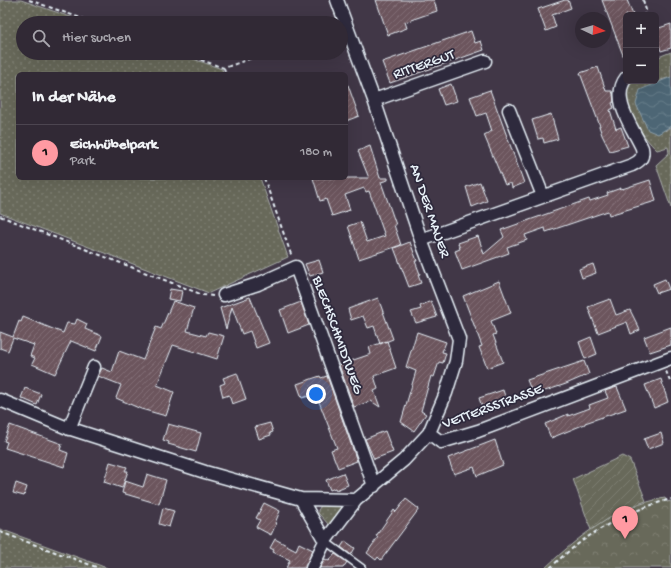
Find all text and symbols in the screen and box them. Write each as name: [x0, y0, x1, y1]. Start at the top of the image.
north arrow: [575, 12, 611, 48]
map controls: [623, 12, 659, 84]
button: +: [623, 12, 659, 48]
search box: [16, 16, 348, 60]
icon: search: [30, 27, 52, 49]
text: Hier suchen: [62, 29, 131, 47]
street label: RITTERGUT: [391, 46, 458, 84]
button: −: [623, 48, 659, 84]
text: In der Nähe: [32, 88, 115, 108]
text: Eichhübelpark: [70, 136, 158, 154]
text: 1: [42, 145, 48, 160]
text: 180 m: [300, 145, 332, 160]
text: Park: [70, 154, 95, 169]
street label: AN DER MAUER: [405, 162, 454, 261]
street label: BLECHSCHMIDTWEG: [307, 273, 367, 397]
street label: VETTERSSTRASSE: [439, 380, 547, 434]
your location: [306, 384, 326, 404]
pin: 1: [612, 506, 638, 539]

